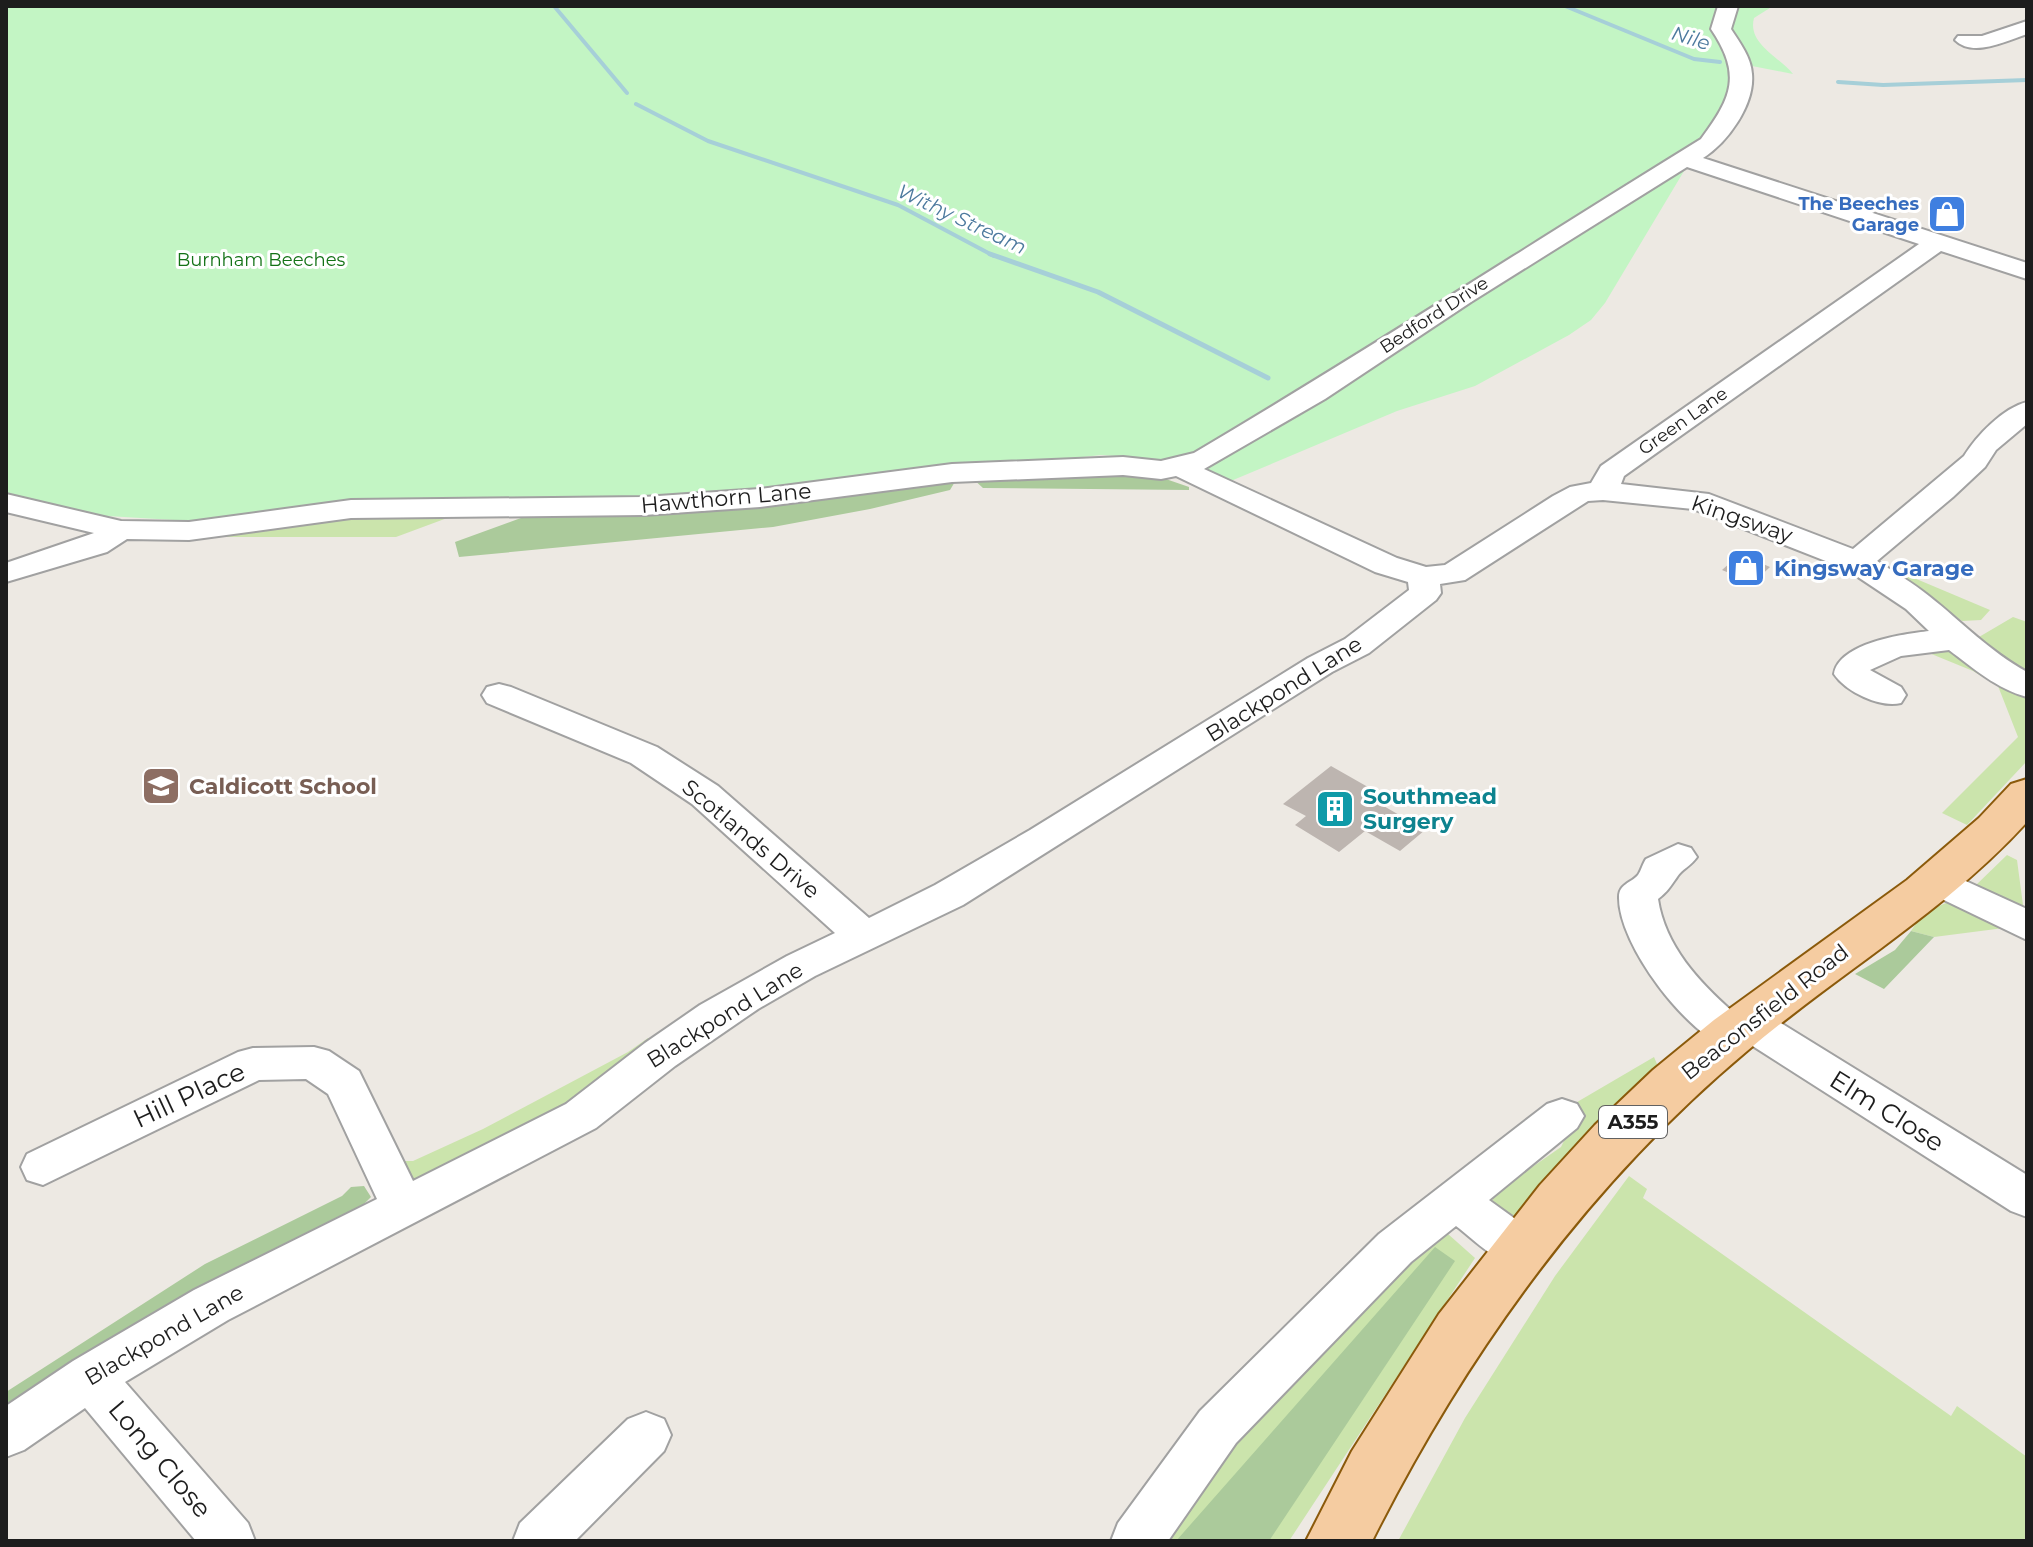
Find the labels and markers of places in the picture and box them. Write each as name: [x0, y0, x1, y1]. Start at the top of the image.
place label: The Beeches Garage: [1798, 193, 1919, 236]
shop icon: The Beeches Garage: [1926, 193, 1968, 235]
shop icon: Kingsway Garage: [1725, 547, 1767, 589]
place label: Kingsway Garage: [1774, 555, 1974, 582]
school or university icon: Caldicott School: [140, 765, 182, 807]
place label: Caldicott School: [189, 773, 377, 800]
place label: Southmead Surgery: [1363, 783, 1497, 835]
building icon: Southmead Surgery: [1314, 788, 1356, 830]

